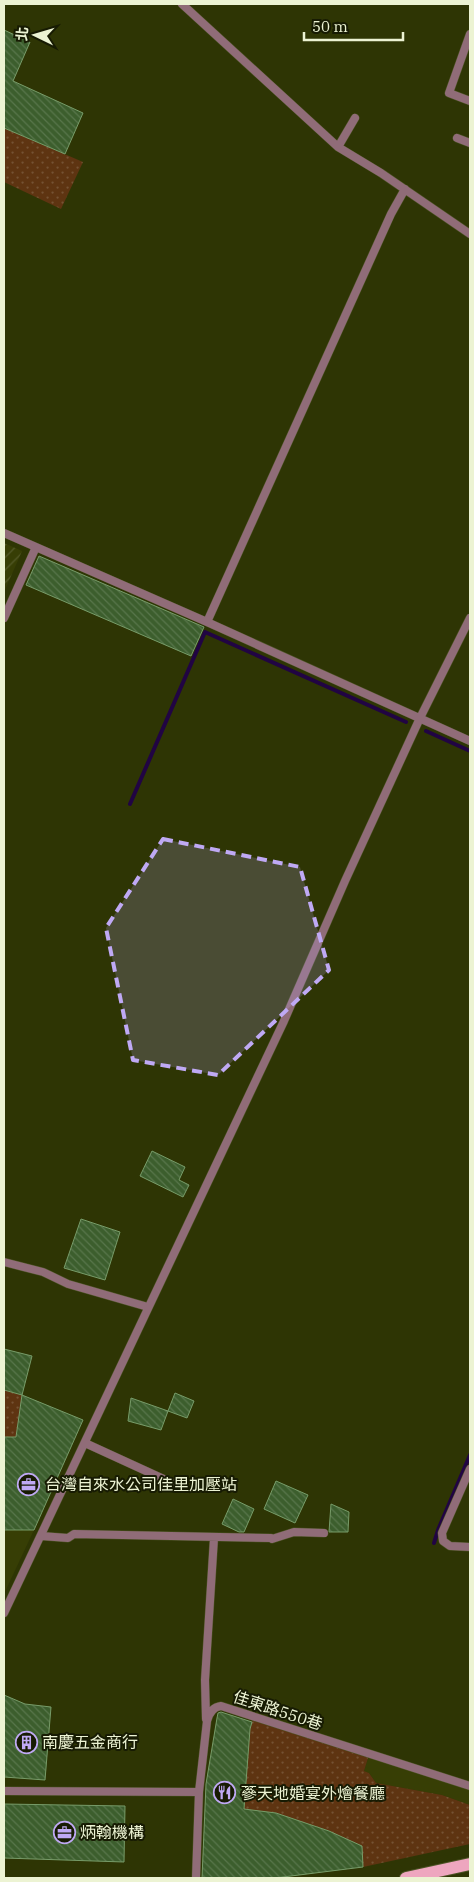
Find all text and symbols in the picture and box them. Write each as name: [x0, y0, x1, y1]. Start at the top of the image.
north arrow: [10, 10, 60, 60]
scale bar: [304, 10, 403, 42]
text: 50 m: [312, 17, 348, 36]
text: 北: [12, 26, 32, 42]
office icon: 台灣自來水公司佳里加壓站: [17, 1472, 41, 1496]
place label: 台灣自來水公司佳里加壓站: [45, 1474, 237, 1494]
street label: 佳東路550巷: [231, 1686, 325, 1734]
building icon: 南慶五金商行: [14, 1730, 38, 1754]
place label: 南慶五金商行: [42, 1732, 138, 1752]
restaurant icon: 蔘天地婚宴外燴餐廳: [213, 1781, 237, 1805]
place label: 蔘天地婚宴外燴餐廳: [241, 1783, 385, 1803]
office icon: 炳翰機構: [52, 1820, 76, 1844]
place label: 炳翰機構: [80, 1822, 144, 1842]

